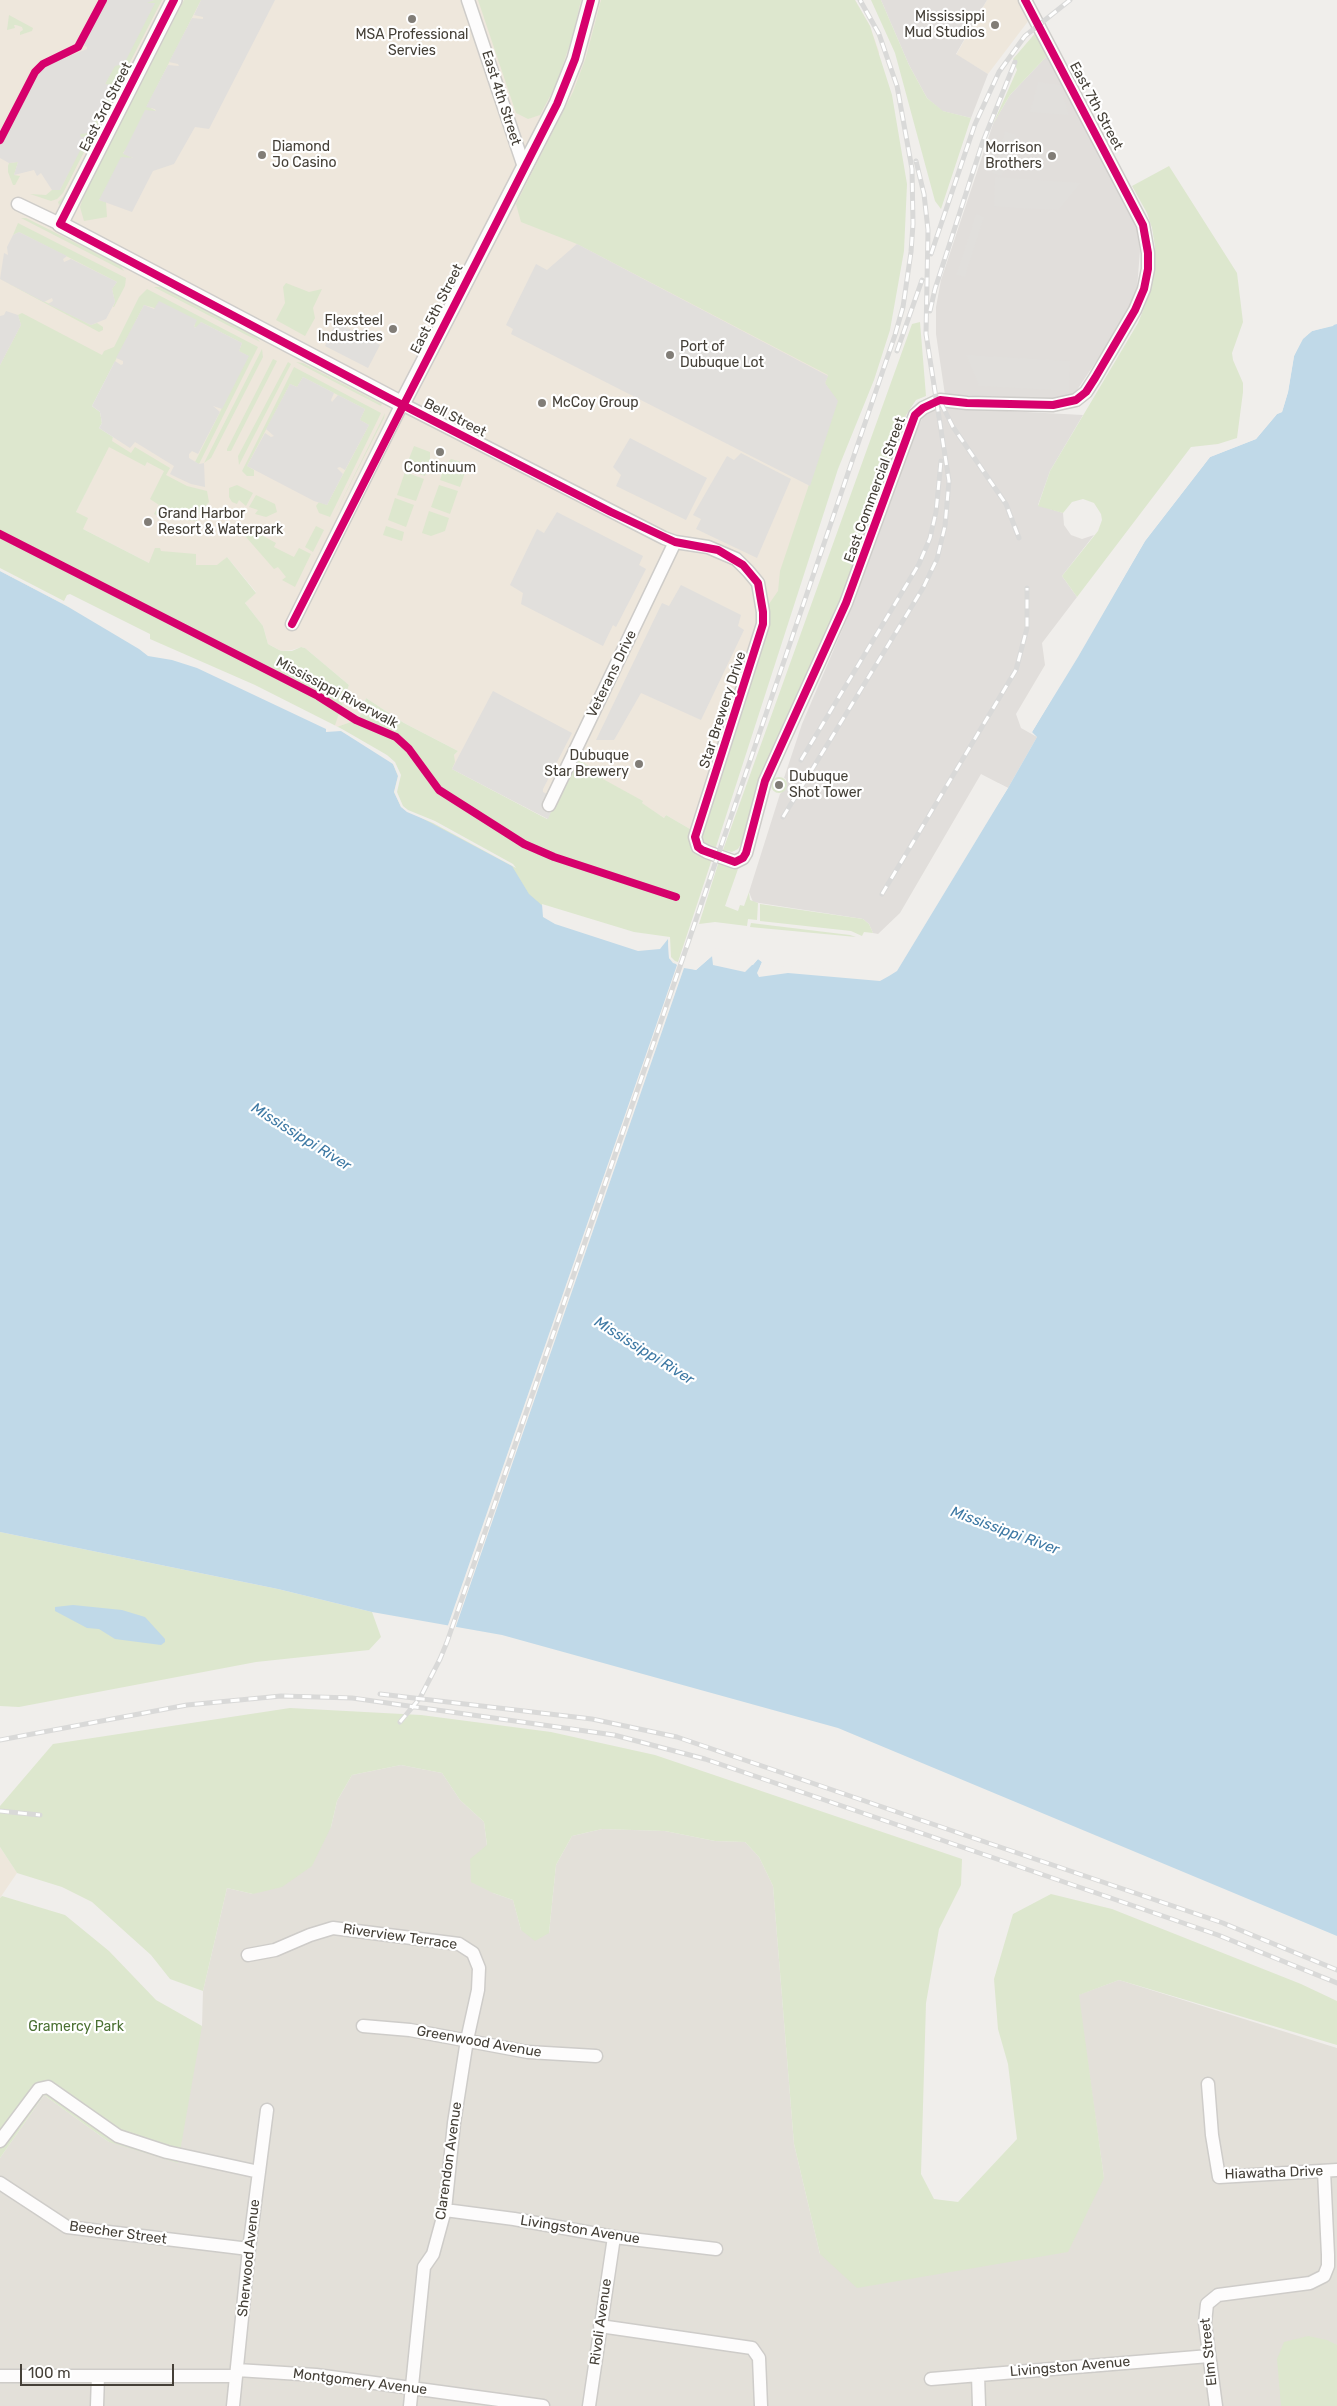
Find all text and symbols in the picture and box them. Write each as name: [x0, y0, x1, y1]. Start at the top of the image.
place label: Mississippi Mud Studios: [904, 9, 985, 41]
marker: MSA Professional Servies: [406, 13, 418, 25]
marker: Mississippi Mud Studios: [989, 19, 1001, 31]
place label: MSA Professional Servies: [355, 27, 469, 59]
street label: East 4th Street: [478, 48, 524, 148]
street label: East 3rd Street: [76, 59, 136, 155]
street label: East 7th Street: [1066, 59, 1126, 153]
place label: Diamond Jo Casino: [272, 139, 336, 172]
place label: Morrison Brothers: [985, 140, 1042, 172]
marker: Diamond Jo Casino: [256, 149, 268, 161]
marker: Morrison Brothers: [1046, 150, 1058, 162]
street label: East 5th Street: [407, 261, 467, 357]
place label: Flexsteel Industries: [318, 313, 383, 346]
marker: Flexsteel Industries: [387, 323, 399, 335]
place label: Port of Dubuque Lot: [680, 339, 764, 372]
marker: Port of Dubuque Lot: [664, 349, 676, 361]
street label: Bell Street: [421, 395, 489, 441]
place label: McCoy Group: [552, 395, 639, 411]
marker: McCoy Group: [536, 397, 548, 409]
street label: East Commercial Street: [841, 415, 909, 565]
marker: Continuum: [434, 446, 446, 458]
place label: Continuum: [404, 460, 476, 476]
place label: Grand Harbor Resort & Waterpark: [158, 506, 283, 538]
marker: Grand Harbor Resort & Waterpark: [142, 516, 154, 528]
street label: Veterans Drive: [584, 628, 640, 720]
street label: Star Brewery Drive: [696, 649, 750, 771]
street label: Mississippi Riverwalk: [273, 654, 401, 732]
place label: Dubuque Star Brewery: [544, 748, 629, 780]
marker: Dubuque Star Brewery: [633, 758, 645, 770]
place label: Dubuque Shot Tower: [789, 769, 862, 802]
marker: Dubuque Shot Tower: [773, 779, 785, 791]
water label: Mississippi River: [248, 1099, 354, 1175]
water label: Mississippi River: [591, 1313, 697, 1389]
water label: Mississippi River: [948, 1503, 1062, 1559]
street label: Riverview Terrace: [342, 1921, 458, 1953]
park label: Gramercy Park: [28, 2019, 124, 2035]
street label: Greenwood Avenue: [415, 2023, 543, 2061]
street label: Clarendon Avenue: [432, 2101, 466, 2221]
street label: Hiawatha Drive: [1224, 2163, 1324, 2183]
street label: Sherwood Avenue: [234, 2198, 264, 2318]
street label: Livingston Avenue: [519, 2212, 641, 2248]
street label: Beecher Street: [68, 2218, 168, 2248]
street label: Rivoli Avenue: [587, 2278, 615, 2366]
street label: Elm Street: [1197, 2317, 1221, 2387]
street label: Livingston Avenue: [1009, 2353, 1131, 2381]
scale bar: [22, 2354, 176, 2386]
text: 100 m: [28, 2364, 70, 2382]
street label: Montgomery Avenue: [292, 2365, 428, 2399]

